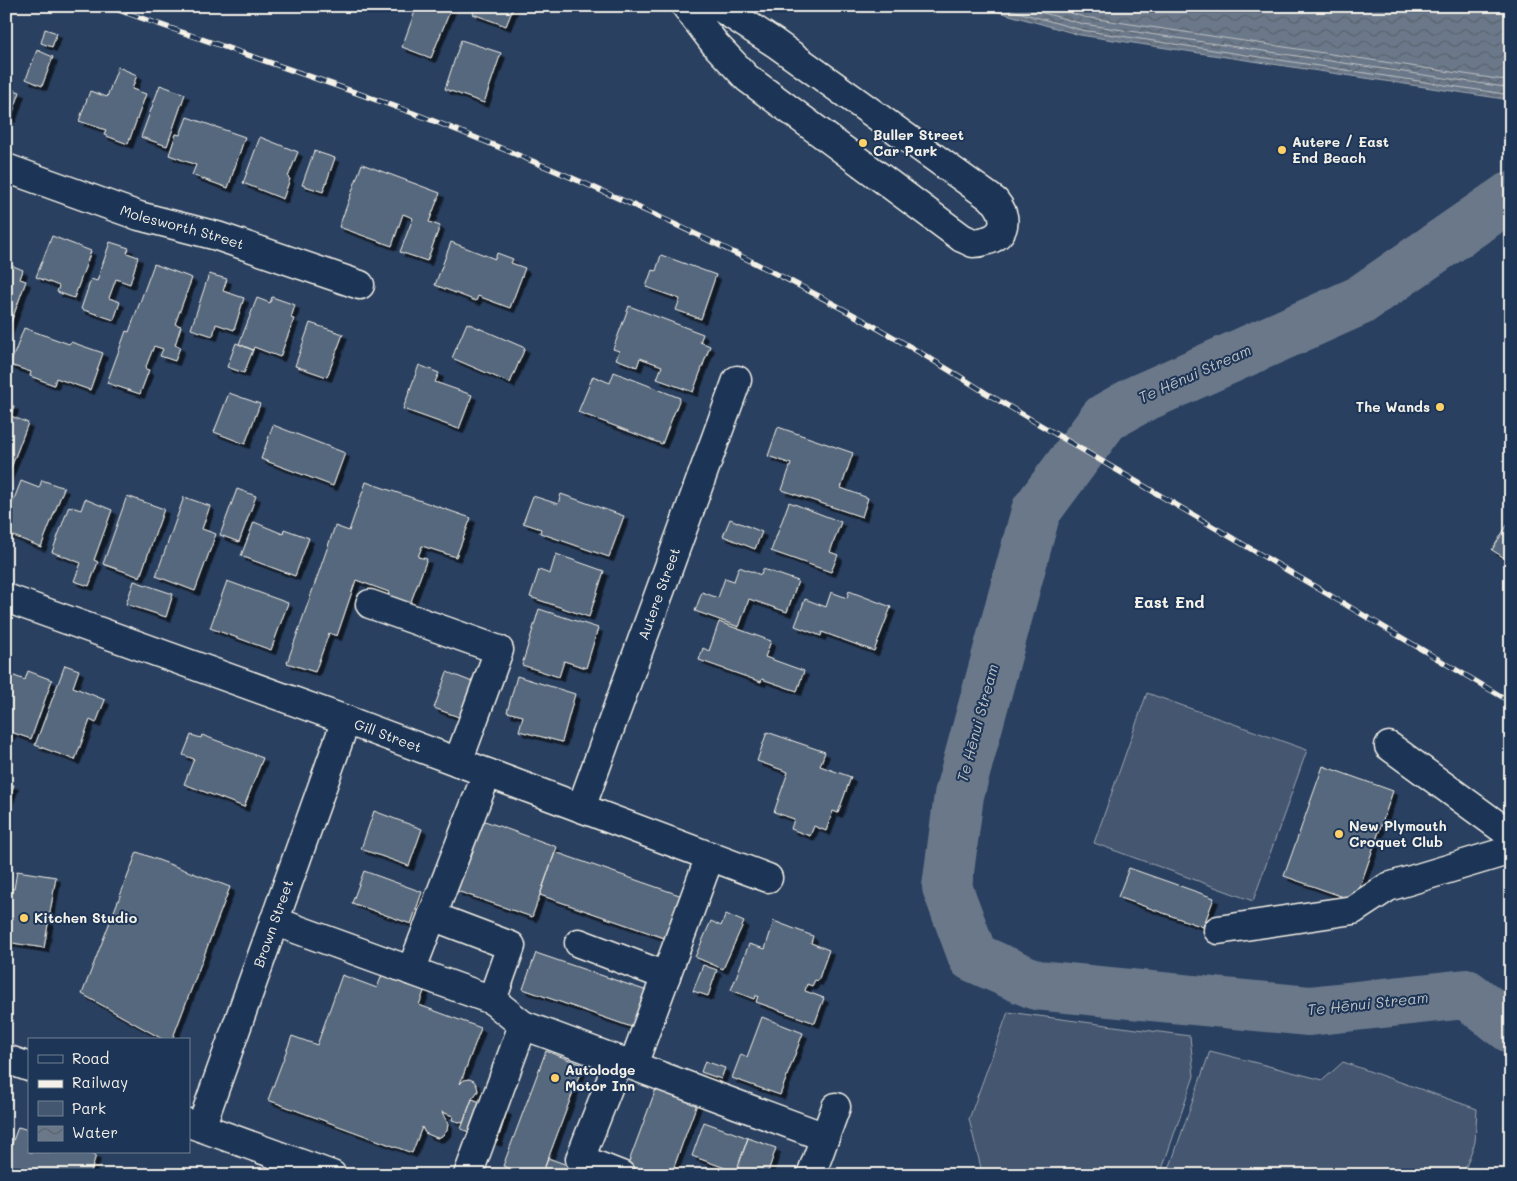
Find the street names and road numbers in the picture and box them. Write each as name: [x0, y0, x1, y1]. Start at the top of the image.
street label: Molesworth Street: [118, 200, 247, 254]
street label: Autere Street: [633, 545, 684, 642]
street label: Gill Street: [352, 714, 425, 757]
street label: Brown Street: [249, 877, 297, 970]

